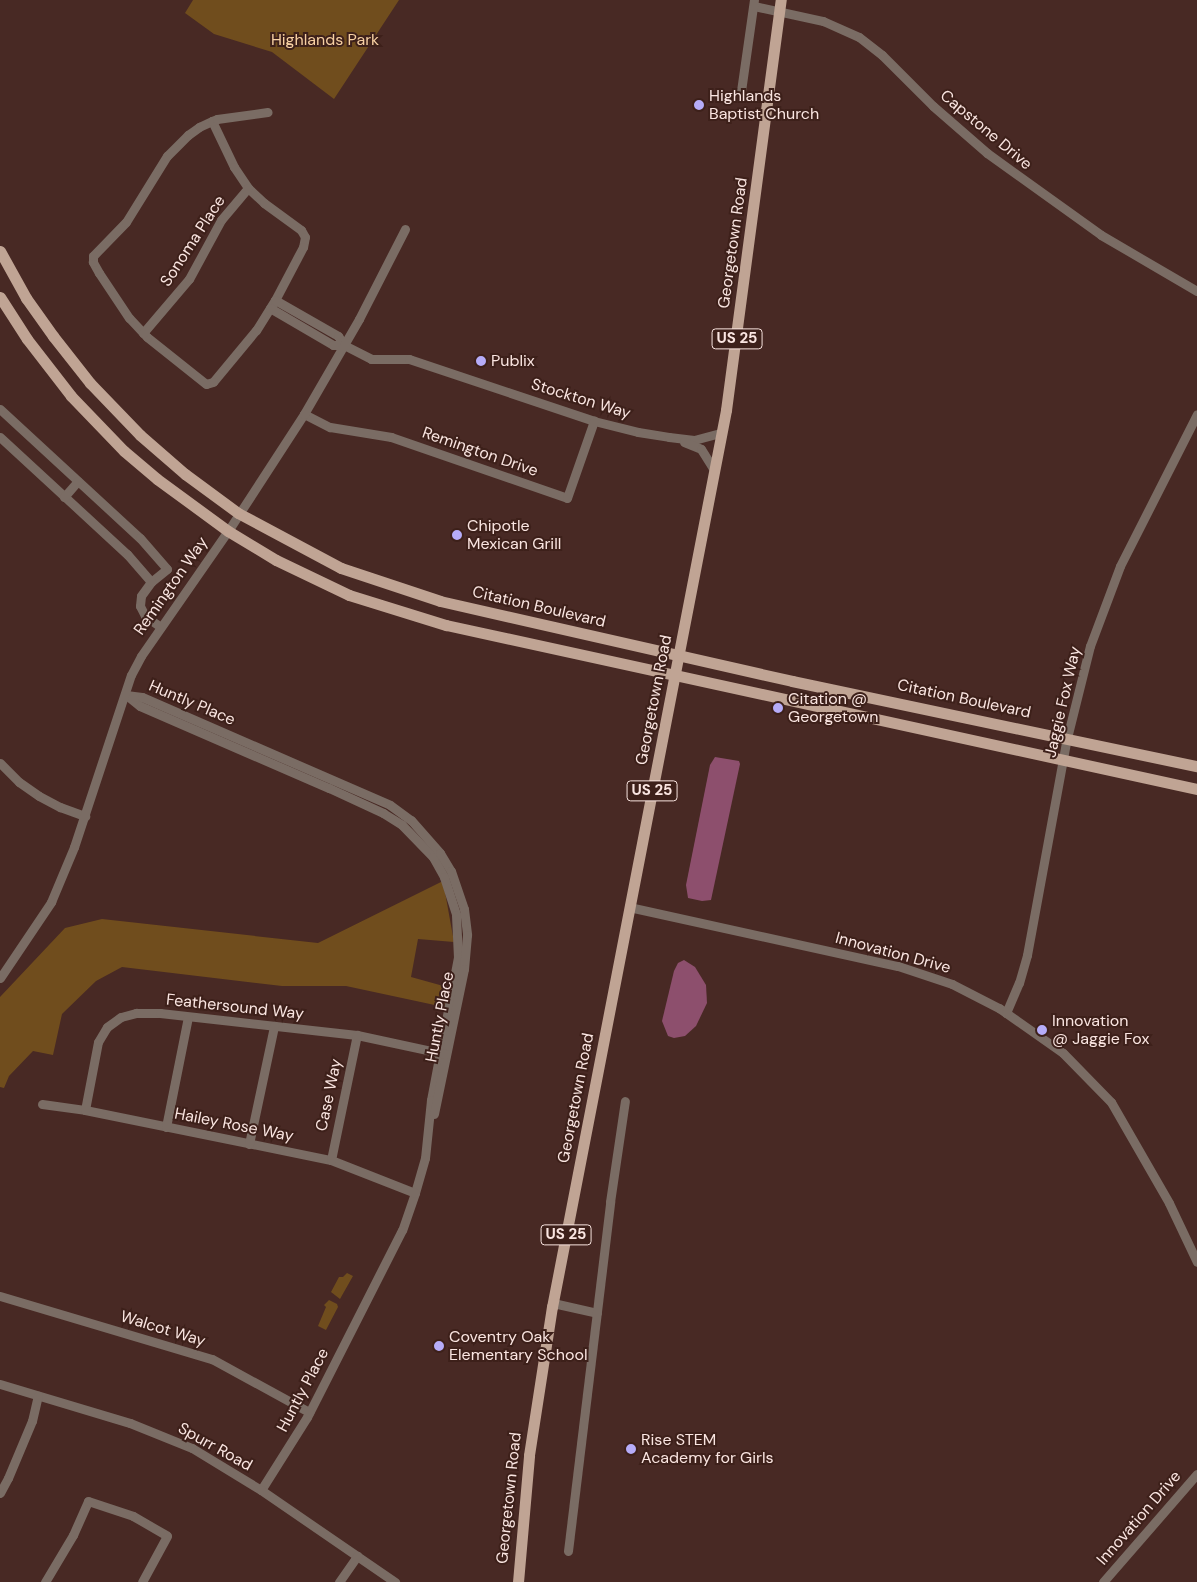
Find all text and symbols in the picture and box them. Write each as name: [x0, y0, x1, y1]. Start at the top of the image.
park label: Highlands Park: [271, 30, 379, 50]
place label: Highlands Baptist Church: [709, 86, 819, 124]
street label: Capstone Drive: [936, 86, 1036, 174]
marker: Highlands Baptist Church: [693, 99, 705, 111]
street label: Georgetown Road: [714, 176, 752, 310]
street label: Sonoma Place: [157, 192, 229, 290]
road number: US 25: [711, 326, 763, 352]
place label: Publix: [491, 351, 535, 371]
marker: Publix: [475, 355, 487, 367]
street label: Stockton Way: [529, 375, 633, 423]
street label: Remington Drive: [420, 423, 540, 481]
place label: Chipotle Mexican Grill: [467, 516, 561, 554]
marker: Chipotle Mexican Grill: [451, 529, 463, 541]
street label: Remington Way: [130, 533, 212, 639]
street label: Citation Boulevard: [471, 582, 607, 632]
street label: Georgetown Road: [632, 633, 676, 767]
street label: Jaggie Fox Way: [1041, 645, 1085, 759]
street label: Citation Boulevard: [895, 675, 1033, 723]
street label: Huntly Place: [146, 676, 238, 730]
place label: Citation @ Georgetown: [788, 689, 878, 727]
marker: Citation @ Georgetown: [772, 702, 784, 714]
road number: US 25: [626, 778, 678, 804]
street label: Innovation Drive: [833, 928, 953, 978]
street label: Huntly Place: [422, 970, 458, 1064]
street label: Feathersound Way: [165, 990, 305, 1024]
place label: Innovation @ Jaggie Fox: [1052, 1011, 1149, 1049]
marker: Innovation @ Jaggie Fox: [1036, 1024, 1048, 1036]
street label: Georgetown Road: [554, 1031, 598, 1165]
street label: Case Way: [312, 1057, 346, 1133]
street label: Hailey Rose Way: [173, 1104, 295, 1146]
road number: US 25: [540, 1222, 592, 1248]
street label: Walcot Way: [118, 1307, 208, 1351]
place label: Coventry Oak Elementary School: [449, 1327, 587, 1365]
marker: Coventry Oak Elementary School: [433, 1340, 445, 1352]
street label: Huntly Place: [273, 1345, 333, 1435]
street label: Spurr Road: [175, 1419, 255, 1475]
place label: Rise STEM Academy for Girls: [641, 1430, 774, 1468]
street label: Georgetown Road: [493, 1431, 525, 1565]
marker: Rise STEM Academy for Girls: [625, 1443, 637, 1455]
street label: Innovation Drive: [1093, 1467, 1185, 1569]

